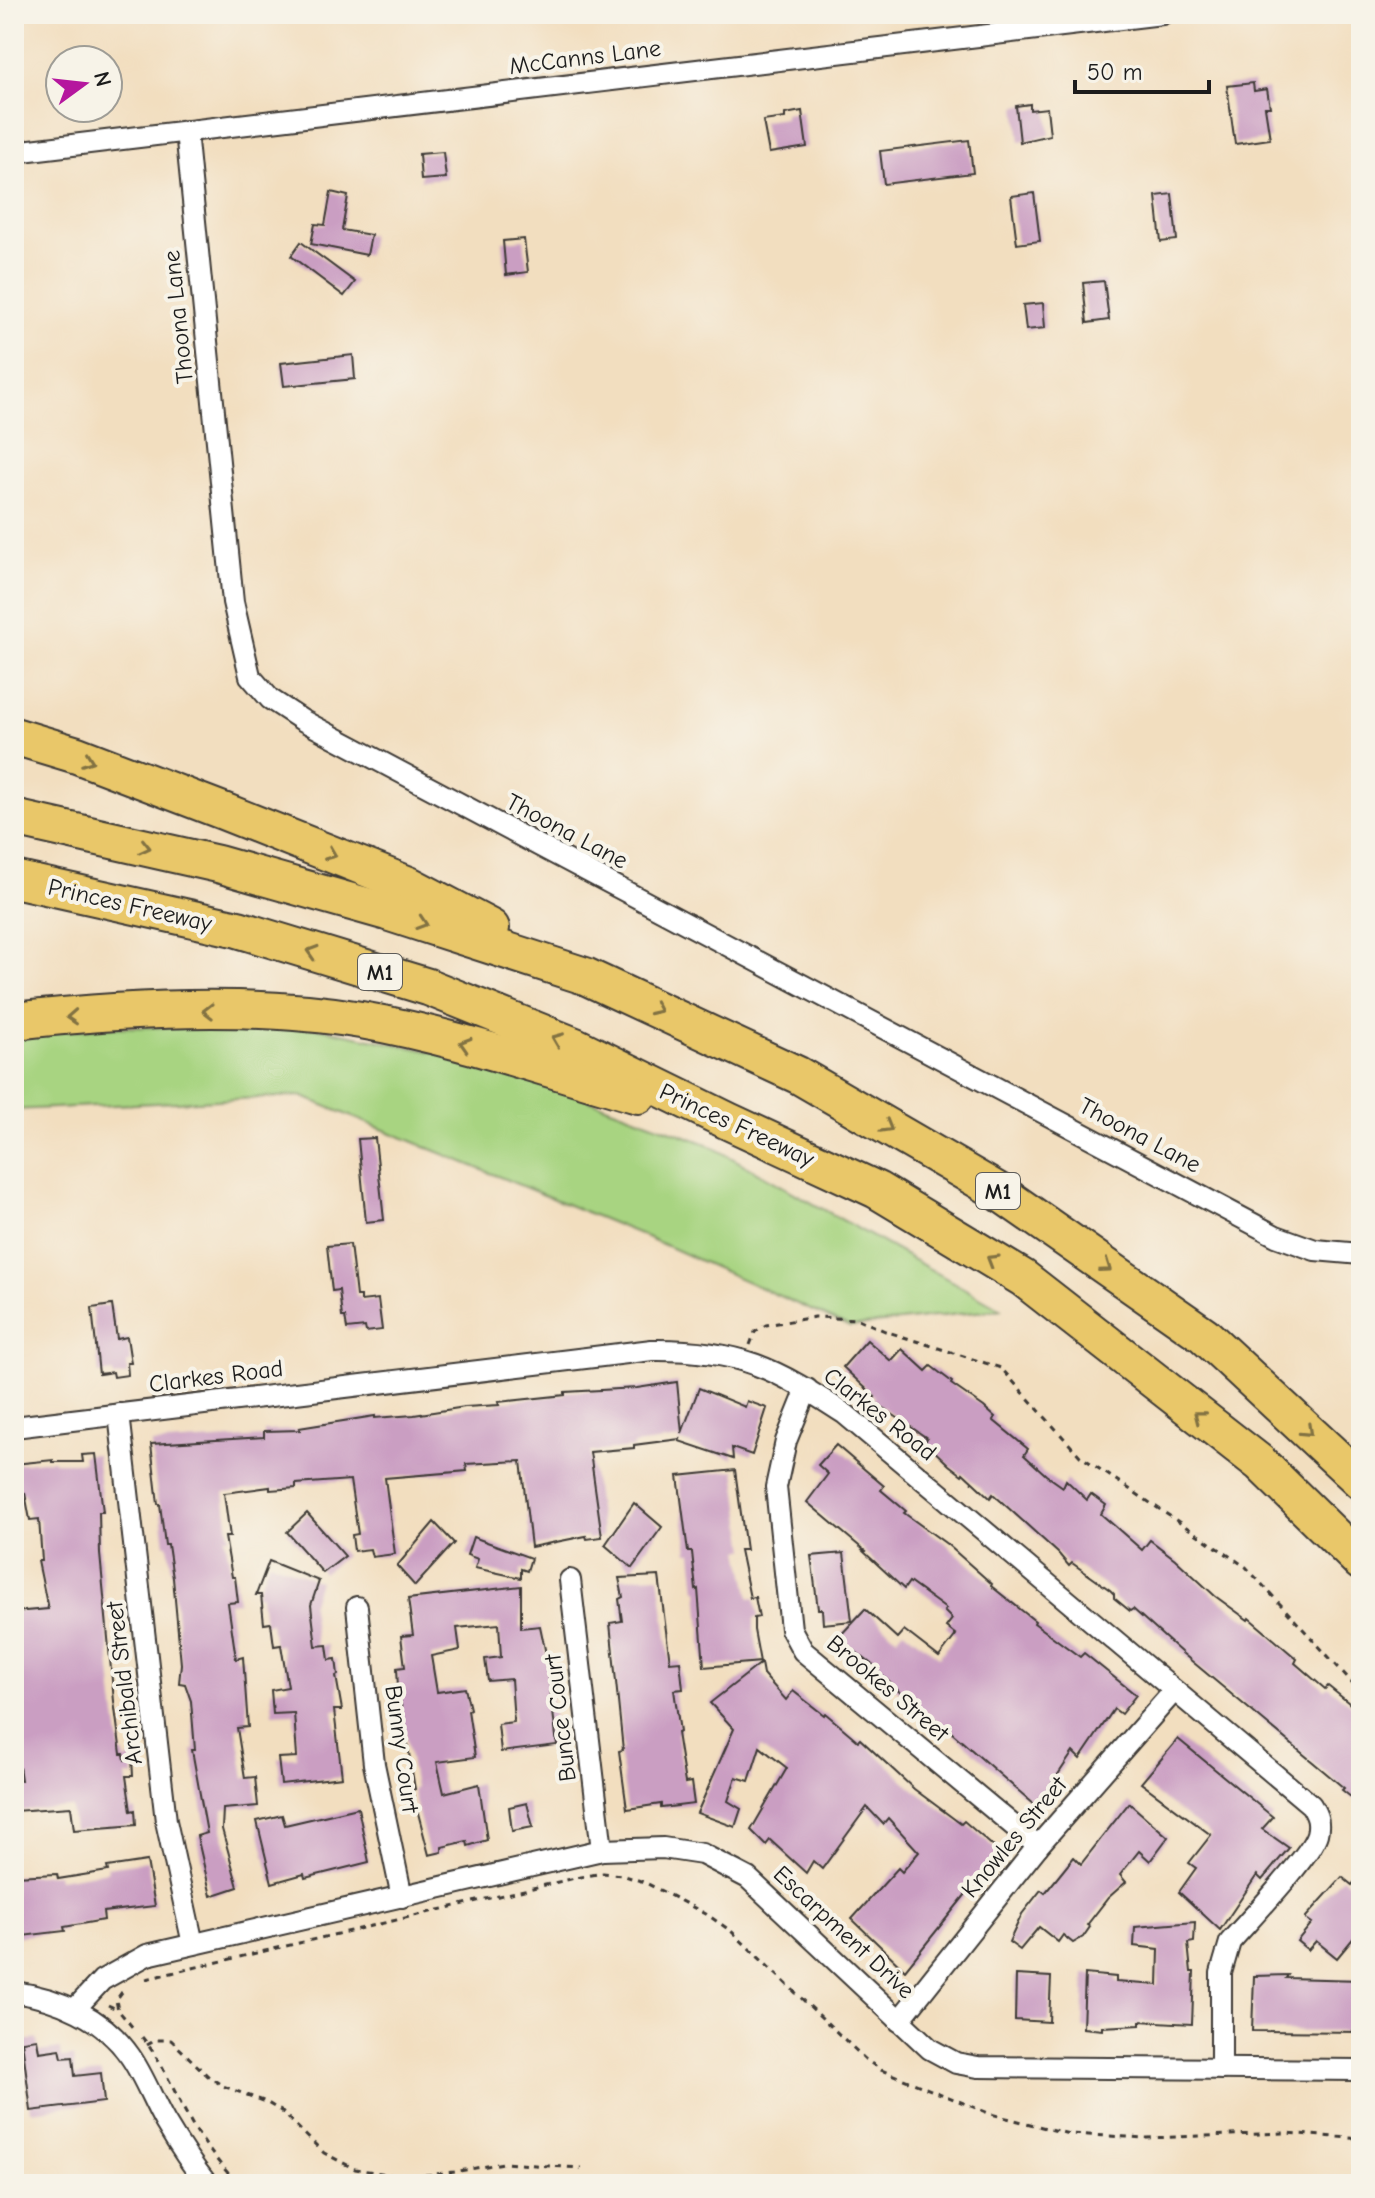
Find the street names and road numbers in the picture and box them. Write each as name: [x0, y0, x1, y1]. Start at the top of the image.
street label: McCanns Lane: [508, 34, 662, 80]
street label: Thoona Lane: [157, 249, 199, 385]
street label: Thoona Lane: [501, 787, 633, 875]
street label: Princes Freeway: [45, 873, 215, 938]
road number: M1: [358, 954, 402, 990]
street label: Princes Freeway: [655, 1077, 819, 1173]
street label: Thoona Lane: [1074, 1091, 1206, 1179]
road number: M1: [976, 1173, 1020, 1209]
street label: Clarkes Road: [147, 1354, 285, 1398]
street label: Clarkes Road: [818, 1361, 942, 1467]
street label: Archibald Street: [100, 1599, 148, 1766]
street label: Brookes Street: [821, 1629, 956, 1748]
street label: Bunce Court: [538, 1652, 582, 1783]
street label: Bunny Court: [379, 1683, 425, 1816]
street label: Knowles Street: [955, 1770, 1073, 1903]
street label: Escarpment Drive: [768, 1860, 920, 2004]

